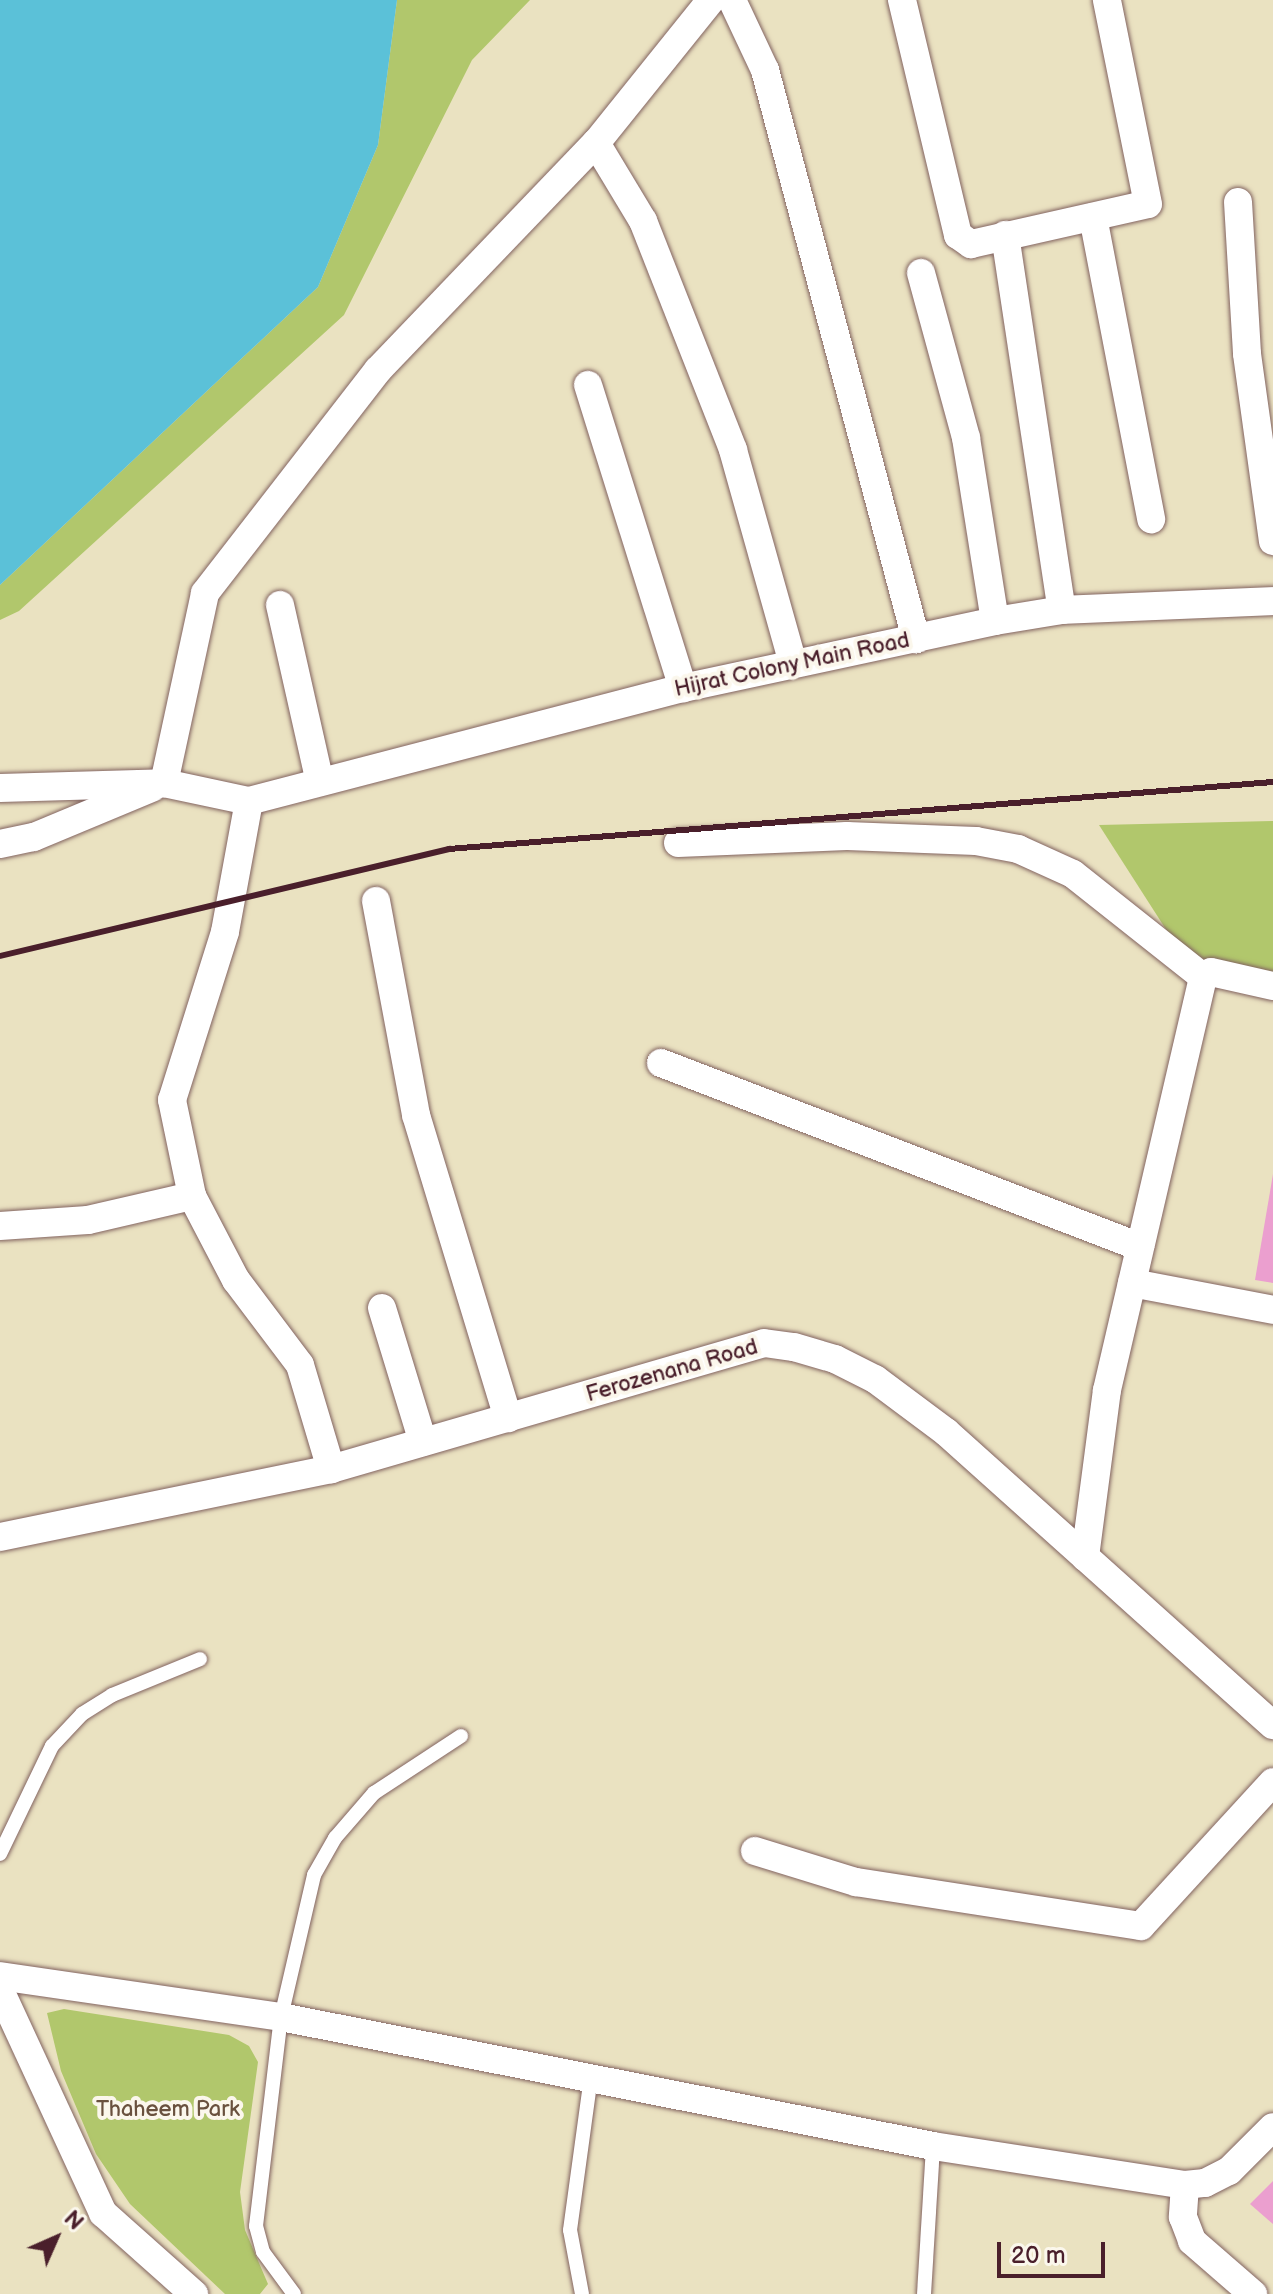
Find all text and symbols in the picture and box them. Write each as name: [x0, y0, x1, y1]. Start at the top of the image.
street label: Hijrat Colony Main Road: [671, 627, 913, 703]
street label: Ferozenana Road: [583, 1334, 761, 1408]
park label: Thaheem Park: [96, 2097, 240, 2123]
north arrow: [16, 2198, 96, 2278]
text: N: [58, 2205, 89, 2236]
scale bar: [1001, 2226, 1109, 2276]
text: 20 m: [1011, 2241, 1066, 2270]

